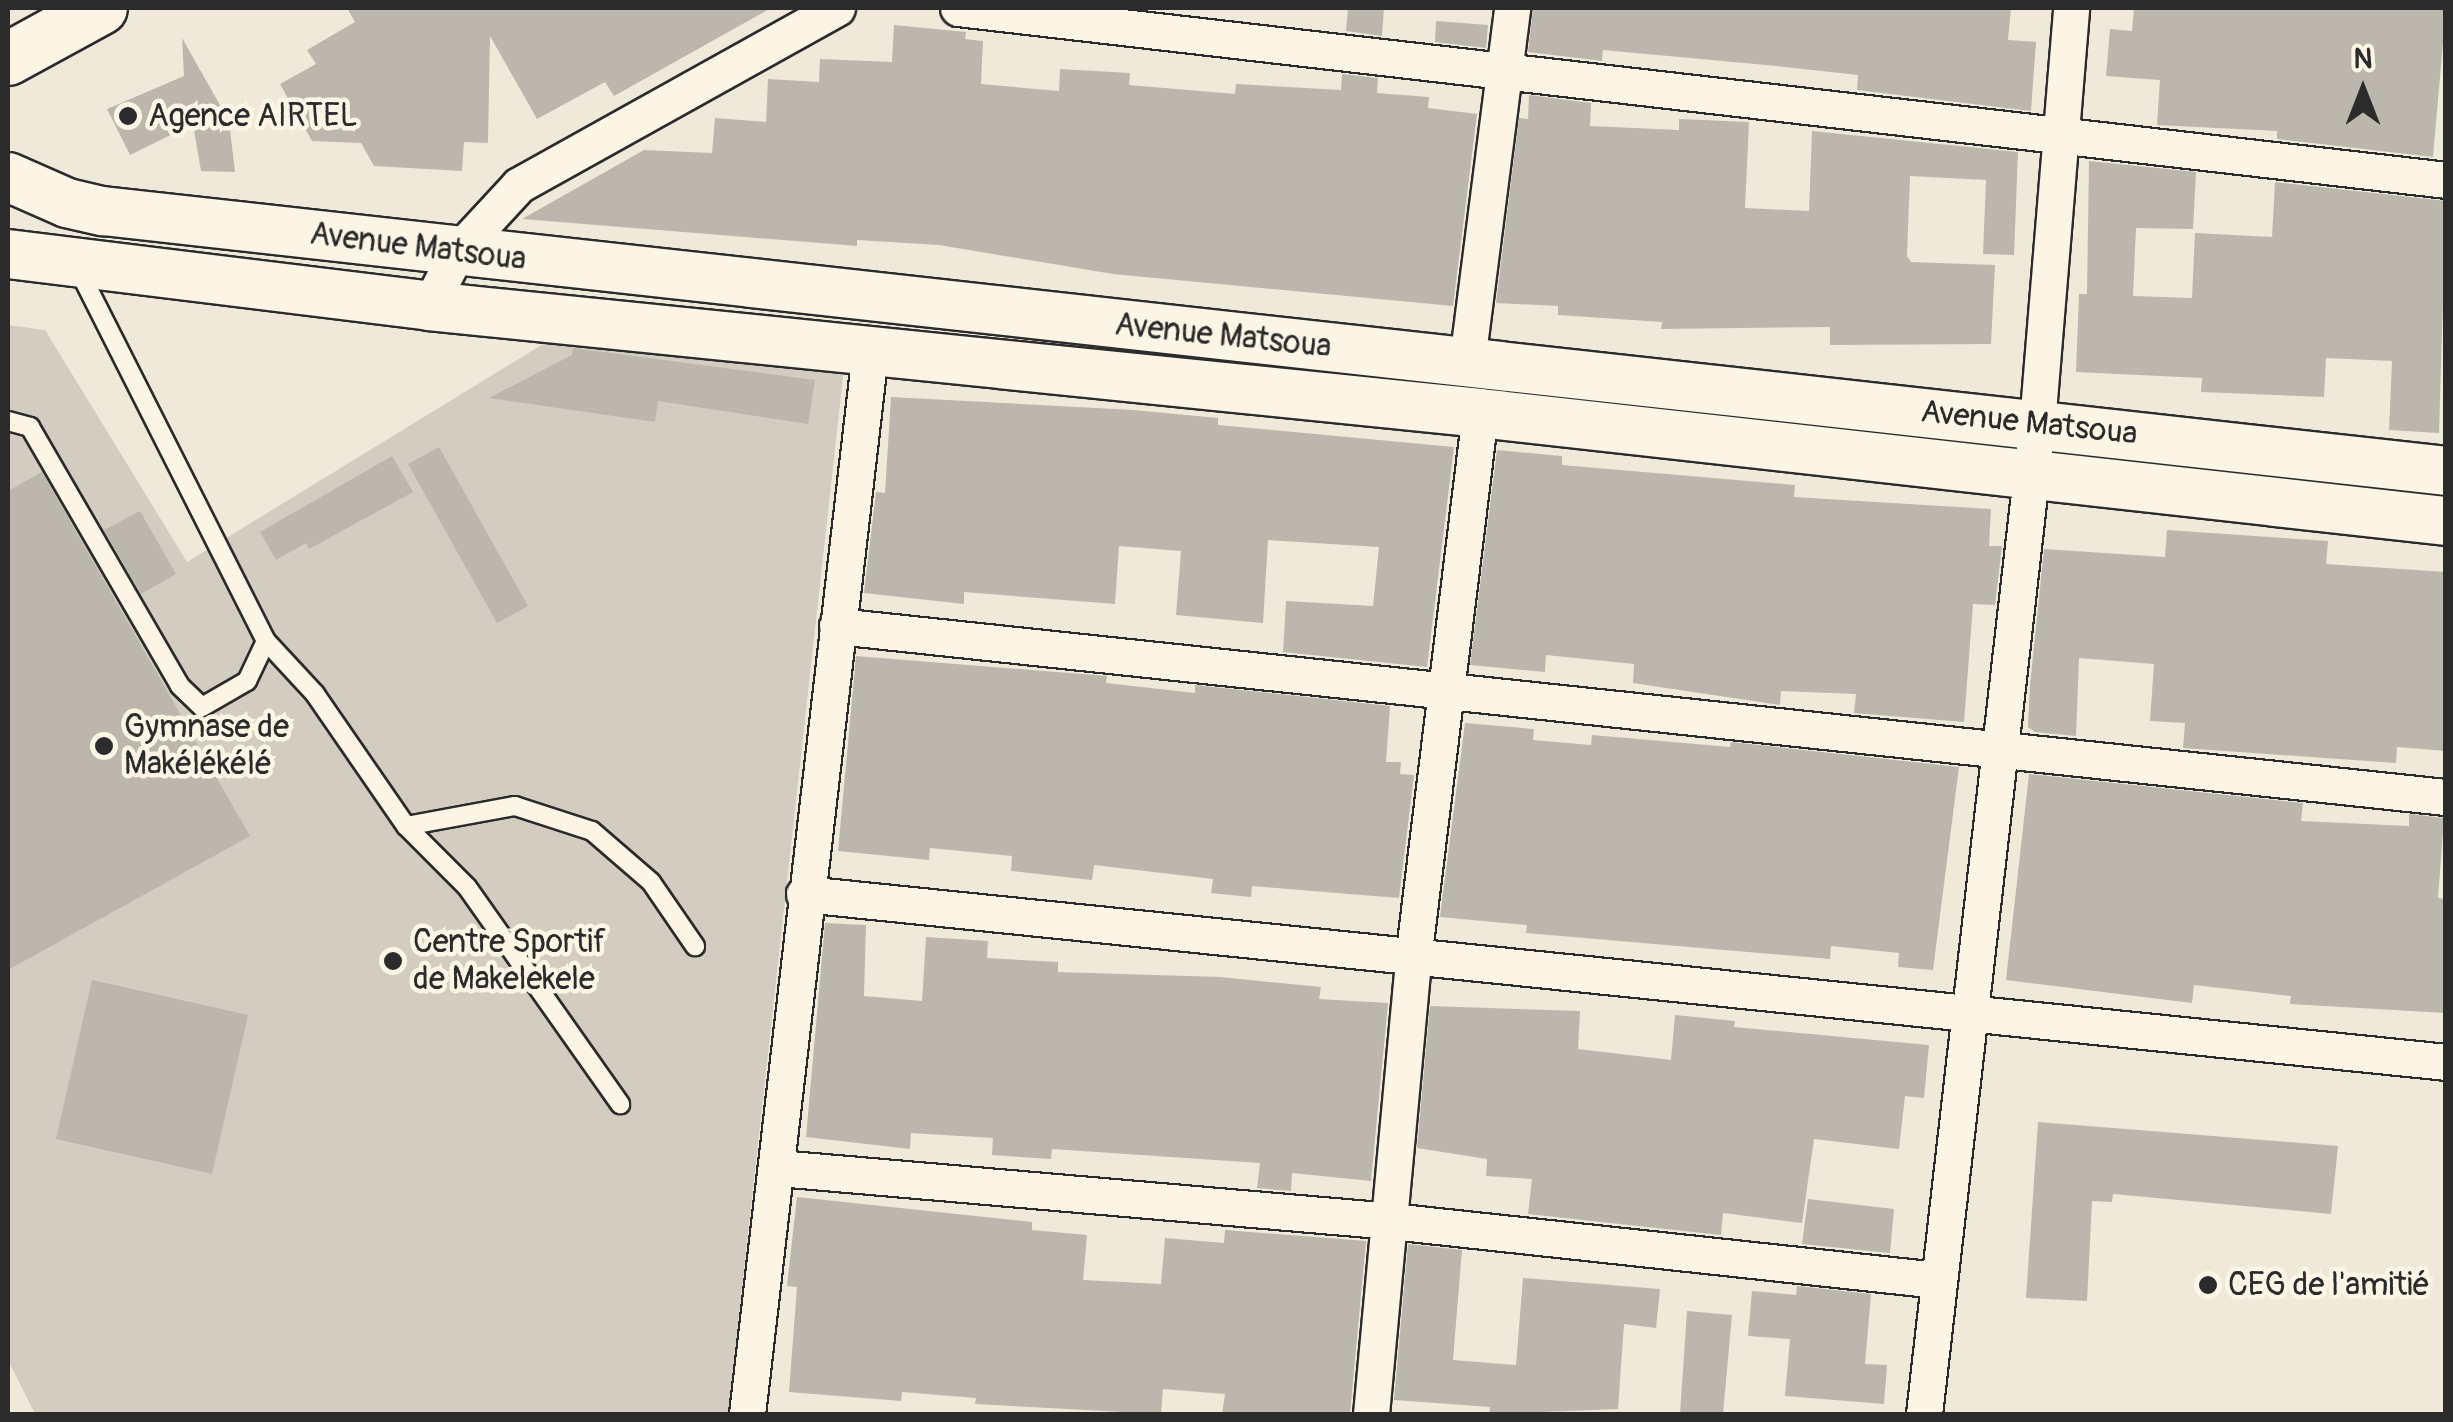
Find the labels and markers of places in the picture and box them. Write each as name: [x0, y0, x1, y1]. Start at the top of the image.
place label: Agence AIRTEL: [148, 97, 358, 135]
marker: Agence AIRTEL: [117, 105, 139, 127]
place label: Gymnase de Makélékélé: [124, 709, 289, 784]
marker: Gymnase de Makélékélé: [93, 735, 115, 757]
place label: Centre Sportif de Makelekele: [413, 924, 606, 999]
marker: Centre Sportif de Makelekele: [382, 950, 404, 972]
place label: CEG de l'amitié: [2228, 1266, 2430, 1304]
marker: CEG de l'amitié: [2197, 1274, 2219, 1296]

